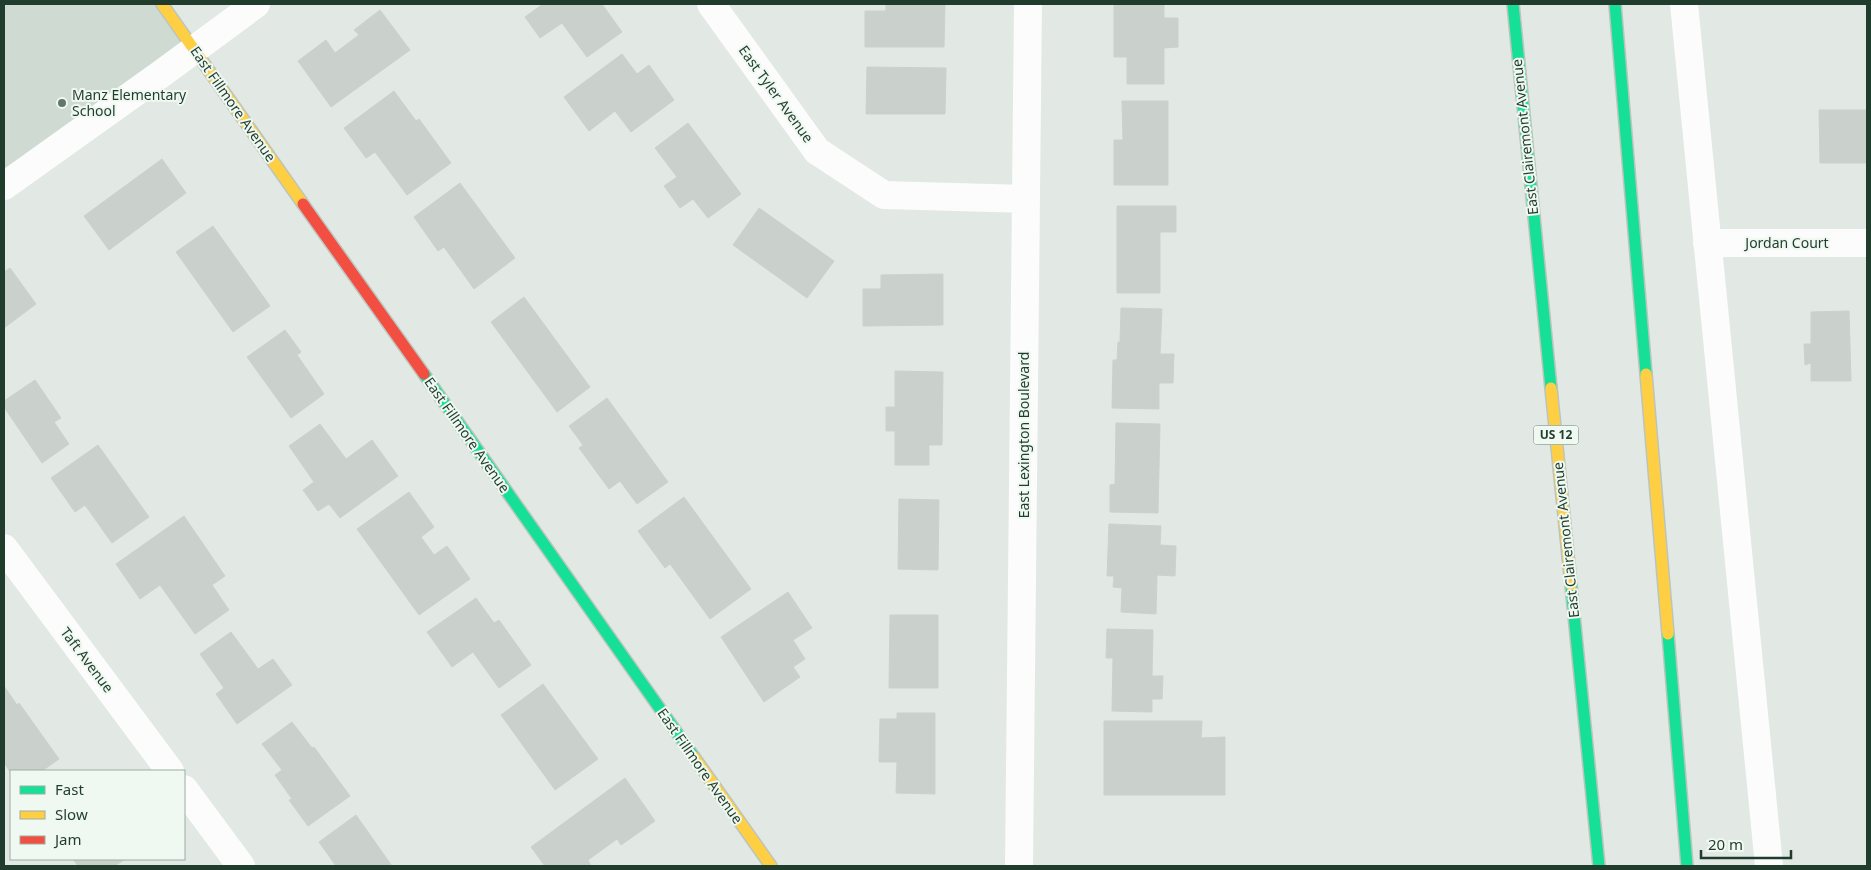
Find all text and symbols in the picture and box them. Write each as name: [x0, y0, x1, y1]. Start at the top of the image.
street label: East Tyler Avenue: [735, 41, 818, 146]
street label: East Fillmore Avenue: [186, 42, 281, 165]
street label: East Clairemont Avenue: [1507, 58, 1542, 216]
place label: Manz Elementary School: [72, 85, 187, 120]
marker: Manz Elementary School: [56, 97, 68, 109]
street label: Jordan Court: [1743, 233, 1829, 252]
street label: East Lexington Boulevard: [1014, 352, 1033, 518]
street label: East Fillmore Avenue: [420, 373, 515, 496]
road number: US 12: [1534, 426, 1578, 444]
street label: East Clairemont Avenue: [1548, 461, 1583, 619]
street label: Taft Avenue: [57, 623, 118, 696]
street label: East Fillmore Avenue: [653, 704, 748, 827]
legend: [10, 770, 185, 860]
text: Fast: [55, 779, 84, 799]
text: Slow: [55, 804, 88, 824]
scale bar: [1701, 828, 1791, 860]
text: Jam: [53, 829, 82, 849]
text: 20 m: [1708, 834, 1743, 854]

